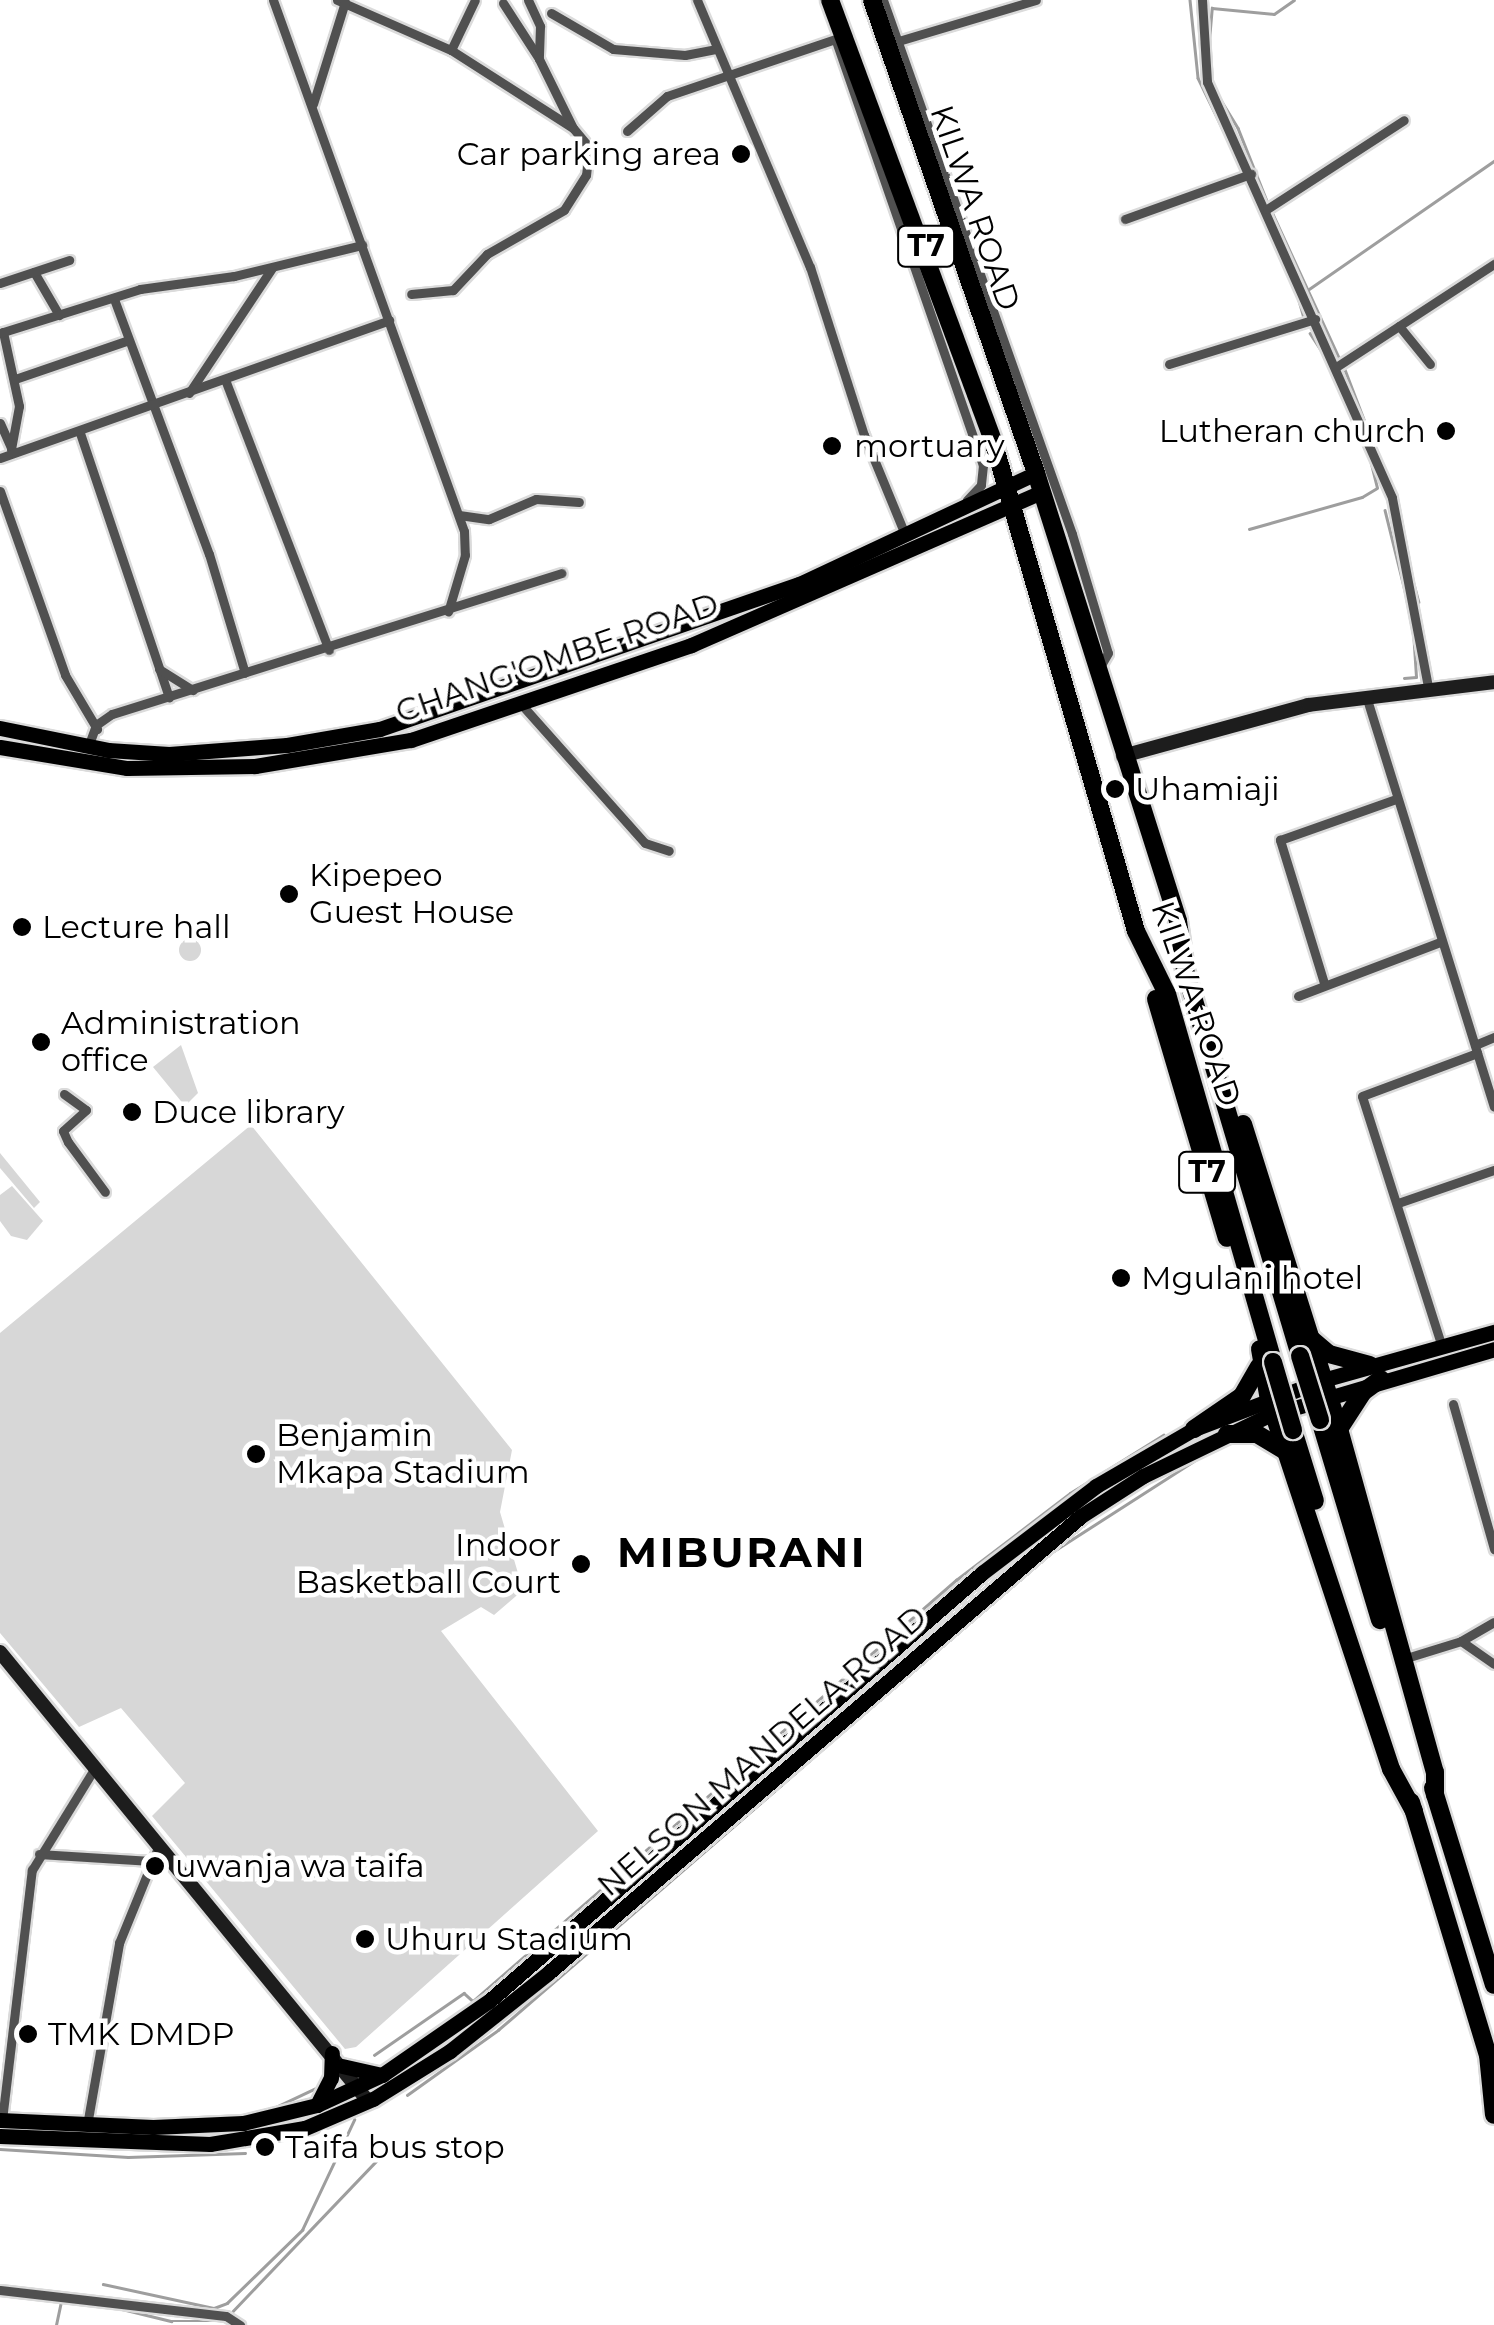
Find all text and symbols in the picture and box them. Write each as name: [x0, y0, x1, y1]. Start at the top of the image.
street label: KILWA ROAD: [922, 100, 1028, 316]
place label: Car parking area: [457, 135, 721, 173]
marker: Car parking area: [730, 143, 752, 165]
road number: T7: [896, 221, 956, 271]
place label: Lutheran church: [1159, 412, 1426, 450]
marker: Lutheran church: [1435, 420, 1457, 442]
place label: mortuary: [854, 427, 1005, 465]
marker: mortuary: [819, 433, 845, 459]
street label: CHANG'OMBE ROAD: [391, 585, 723, 731]
place label: Uhamiaji: [1135, 770, 1280, 808]
marker: Uhamiaji: [1104, 778, 1126, 800]
place label: Kipepeo Guest House: [309, 857, 514, 932]
marker: Kipepeo Guest House: [278, 883, 300, 905]
street label: KILWA ROAD: [1143, 896, 1249, 1112]
place label: Lecture hall: [42, 908, 231, 946]
marker: Lecture hall: [11, 916, 33, 938]
place label: Administration office: [61, 1005, 301, 1080]
marker: Administration office: [30, 1031, 52, 1053]
place label: Duce library: [152, 1093, 345, 1131]
marker: Duce library: [121, 1101, 143, 1123]
road number: T7: [1177, 1147, 1237, 1197]
place label: Mgulani hotel: [1141, 1259, 1363, 1297]
marker: Mgulani hotel: [1110, 1267, 1132, 1289]
place label: Benjamin Mkapa Stadium: [276, 1417, 530, 1492]
marker: Benjamin Mkapa Stadium: [245, 1443, 267, 1465]
place label: Indoor Basketball Court: [296, 1527, 561, 1602]
district label: MIBURANI: [617, 1527, 867, 1577]
marker: Indoor Basketball Court: [570, 1553, 592, 1575]
street label: NELSON MANDELA ROAD: [590, 1598, 934, 1904]
place label: uwanja wa taifa: [175, 1847, 425, 1885]
marker: uwanja wa taifa: [144, 1855, 166, 1877]
place label: Uhuru Stadium: [385, 1920, 633, 1958]
marker: Uhuru Stadium: [354, 1928, 376, 1950]
place label: TMK DMDP: [48, 2015, 234, 2053]
marker: TMK DMDP: [17, 2023, 39, 2045]
place label: Taifa bus stop: [285, 2128, 505, 2166]
marker: Taifa bus stop: [254, 2136, 276, 2158]

